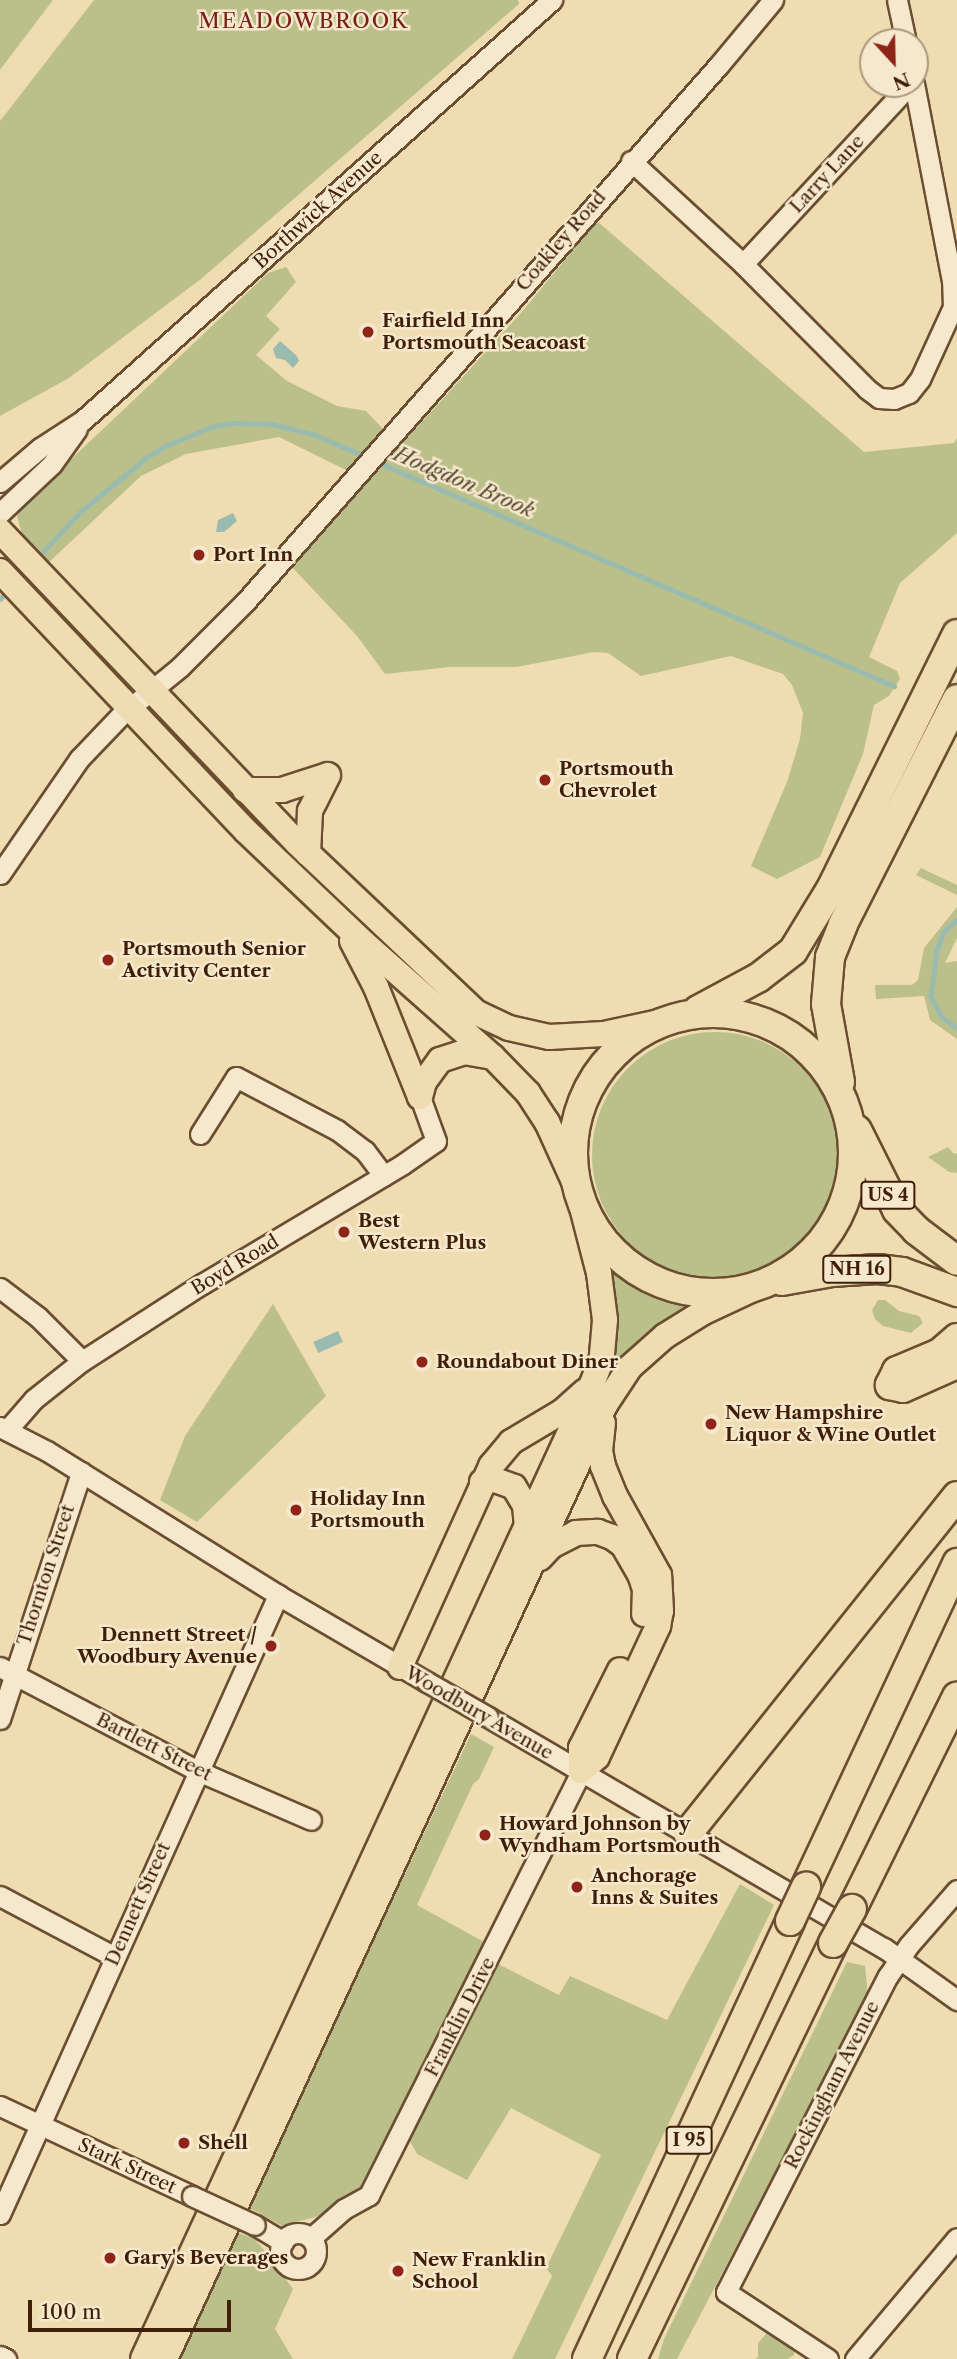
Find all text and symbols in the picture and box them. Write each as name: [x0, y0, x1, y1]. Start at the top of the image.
district label: MEADOWBROOK: [200, 8, 408, 34]
north arrow: [859, 28, 929, 98]
text: N: [889, 67, 913, 95]
street label: Larry Lane: [785, 130, 869, 218]
street label: Borthwick Avenue: [249, 146, 387, 274]
street label: Coakley Road: [511, 186, 611, 296]
place label: Fairfield Inn Portsmouth Seacoast: [382, 310, 586, 354]
marker: Fairfield Inn Portsmouth Seacoast: [360, 324, 376, 340]
water label: Hodgdon Brook: [390, 441, 538, 523]
place label: Port Inn: [213, 544, 293, 566]
marker: Port Inn: [191, 547, 207, 563]
place label: Portsmouth Chevrolet: [559, 758, 674, 802]
marker: Portsmouth Chevrolet: [537, 772, 553, 788]
place label: Portsmouth Senior Activity Center: [122, 938, 306, 982]
marker: Portsmouth Senior Activity Center: [100, 952, 116, 968]
road number: US 4: [860, 1180, 916, 1210]
place label: Best Western Plus: [358, 1210, 486, 1254]
marker: Best Western Plus: [336, 1224, 352, 1240]
street label: Boyd Road: [187, 1230, 283, 1300]
road number: NH 16: [822, 1254, 892, 1284]
place label: Roundabout Diner: [436, 1351, 618, 1373]
marker: Roundabout Diner: [414, 1354, 430, 1370]
place label: New Hampshire Liquor & Wine Outlet: [725, 1402, 937, 1446]
marker: New Hampshire Liquor & Wine Outlet: [703, 1416, 719, 1432]
place label: Holiday Inn Portsmouth: [310, 1488, 426, 1532]
street label: Thornton Street: [12, 1502, 80, 1648]
marker: Holiday Inn Portsmouth: [288, 1502, 304, 1518]
place label: Dennett Street / Woodbury Avenue: [76, 1624, 257, 1668]
marker: Dennett Street / Woodbury Avenue: [263, 1638, 279, 1654]
street label: Woodbury Avenue: [400, 1661, 558, 1765]
street label: Bartlett Street: [92, 1708, 216, 1786]
place label: Howard Johnson by Wyndham Portsmouth: [499, 1813, 721, 1857]
marker: Howard Johnson by Wyndham Portsmouth: [477, 1827, 493, 1843]
street label: Dennett Street: [101, 1839, 175, 1969]
place label: Anchorage Inns & Suites: [591, 1865, 718, 1909]
marker: Anchorage Inns & Suites: [569, 1879, 585, 1895]
street label: Franklin Drive: [420, 1954, 500, 2080]
street label: Rockingham Avenue: [780, 1997, 884, 2173]
road number: I 95: [664, 2126, 714, 2154]
place label: Shell: [198, 2132, 248, 2154]
street label: Stark Street: [74, 2133, 180, 2199]
marker: Shell: [176, 2135, 192, 2151]
place label: Gary's Beverages: [124, 2247, 288, 2269]
place label: New Franklin School: [412, 2249, 547, 2293]
marker: Gary's Beverages: [102, 2250, 118, 2266]
marker: New Franklin School: [390, 2263, 406, 2279]
scale bar: [32, 2286, 234, 2330]
text: 100 m: [41, 2299, 102, 2324]

